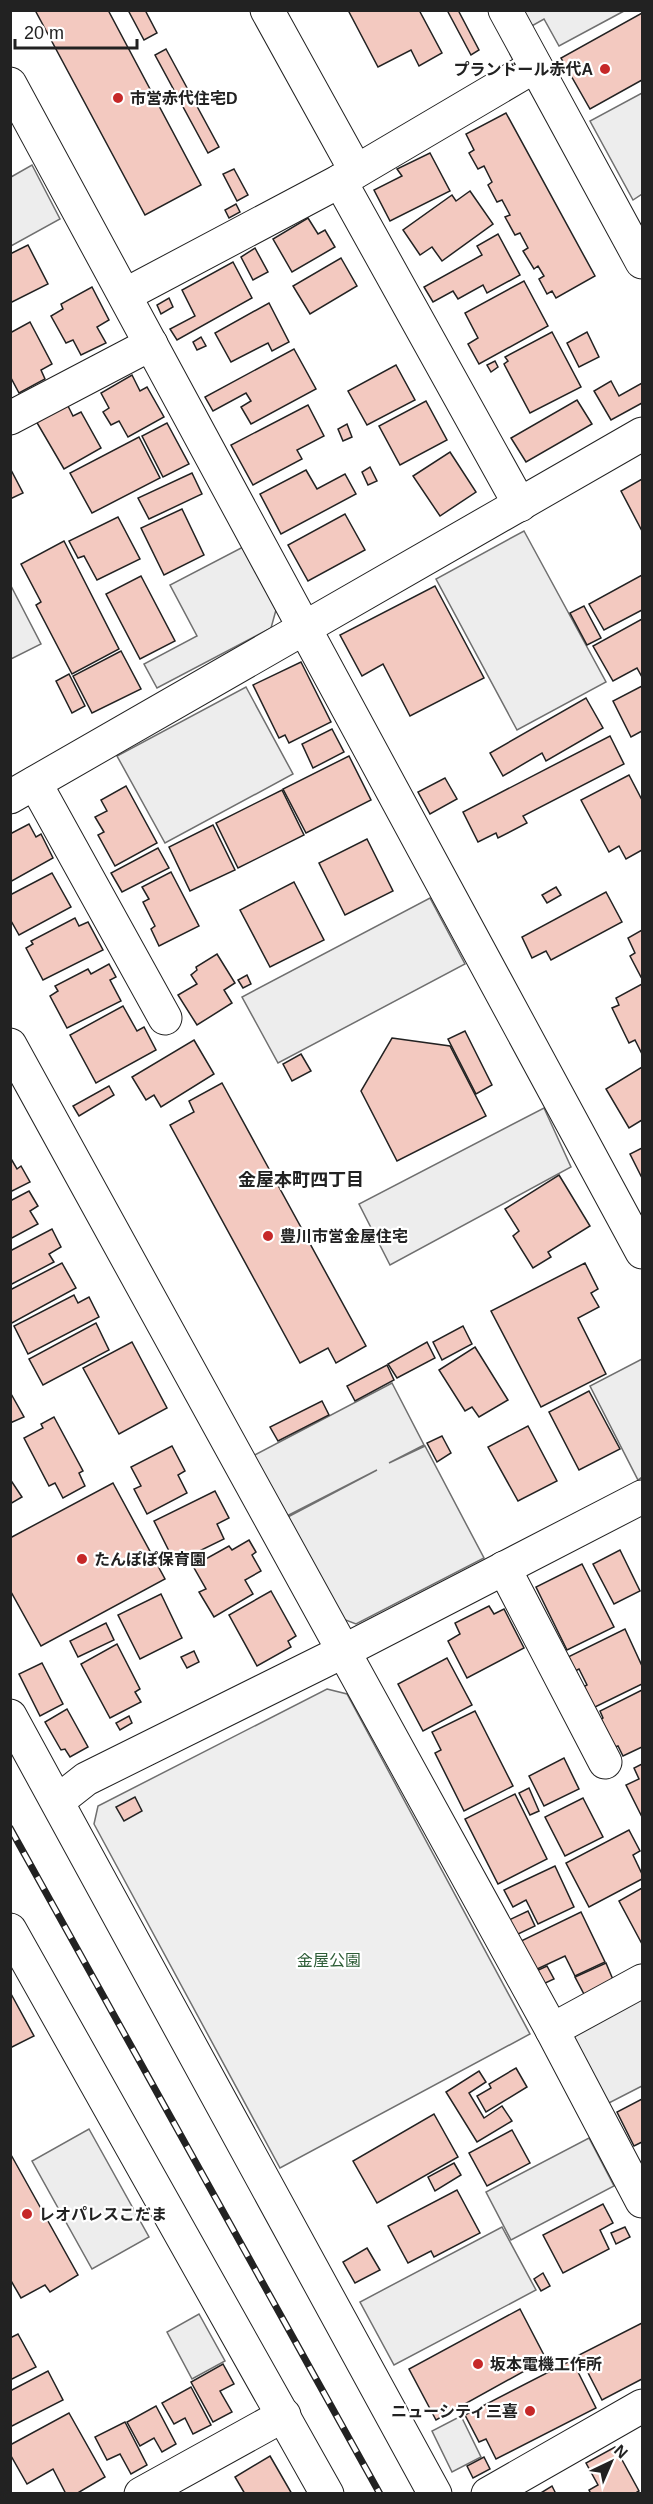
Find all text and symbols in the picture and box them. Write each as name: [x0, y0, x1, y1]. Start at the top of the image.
scale bar: [15, 12, 136, 50]
text: 20 m: [24, 23, 64, 43]
place label: プランドール赤代A: [453, 60, 593, 78]
marker: プランドール赤代A: [598, 62, 612, 76]
place label: 市営赤代住宅D: [130, 89, 238, 107]
marker: 市営赤代住宅D: [111, 91, 125, 105]
district label: 金屋本町四丁目: [238, 1170, 364, 1190]
place label: 豊川市営金屋住宅: [280, 1228, 408, 1245]
marker: 豊川市営金屋住宅: [261, 1229, 275, 1243]
place label: たんぽぽ保育園: [94, 1551, 206, 1568]
marker: たんぽぽ保育園: [75, 1552, 89, 1566]
park label: 金屋公園: [297, 1952, 361, 1969]
place label: レオパレスこだま: [39, 2206, 167, 2223]
marker: レオパレスこだま: [20, 2207, 34, 2221]
place label: 坂本電機工作所: [490, 2355, 602, 2373]
marker: 坂本電機工作所: [471, 2357, 485, 2371]
place label: ニューシティ三喜: [391, 2403, 518, 2420]
marker: ニューシティ三喜: [523, 2404, 537, 2418]
north arrow: [581, 2432, 641, 2492]
text: N: [611, 2441, 631, 2462]

